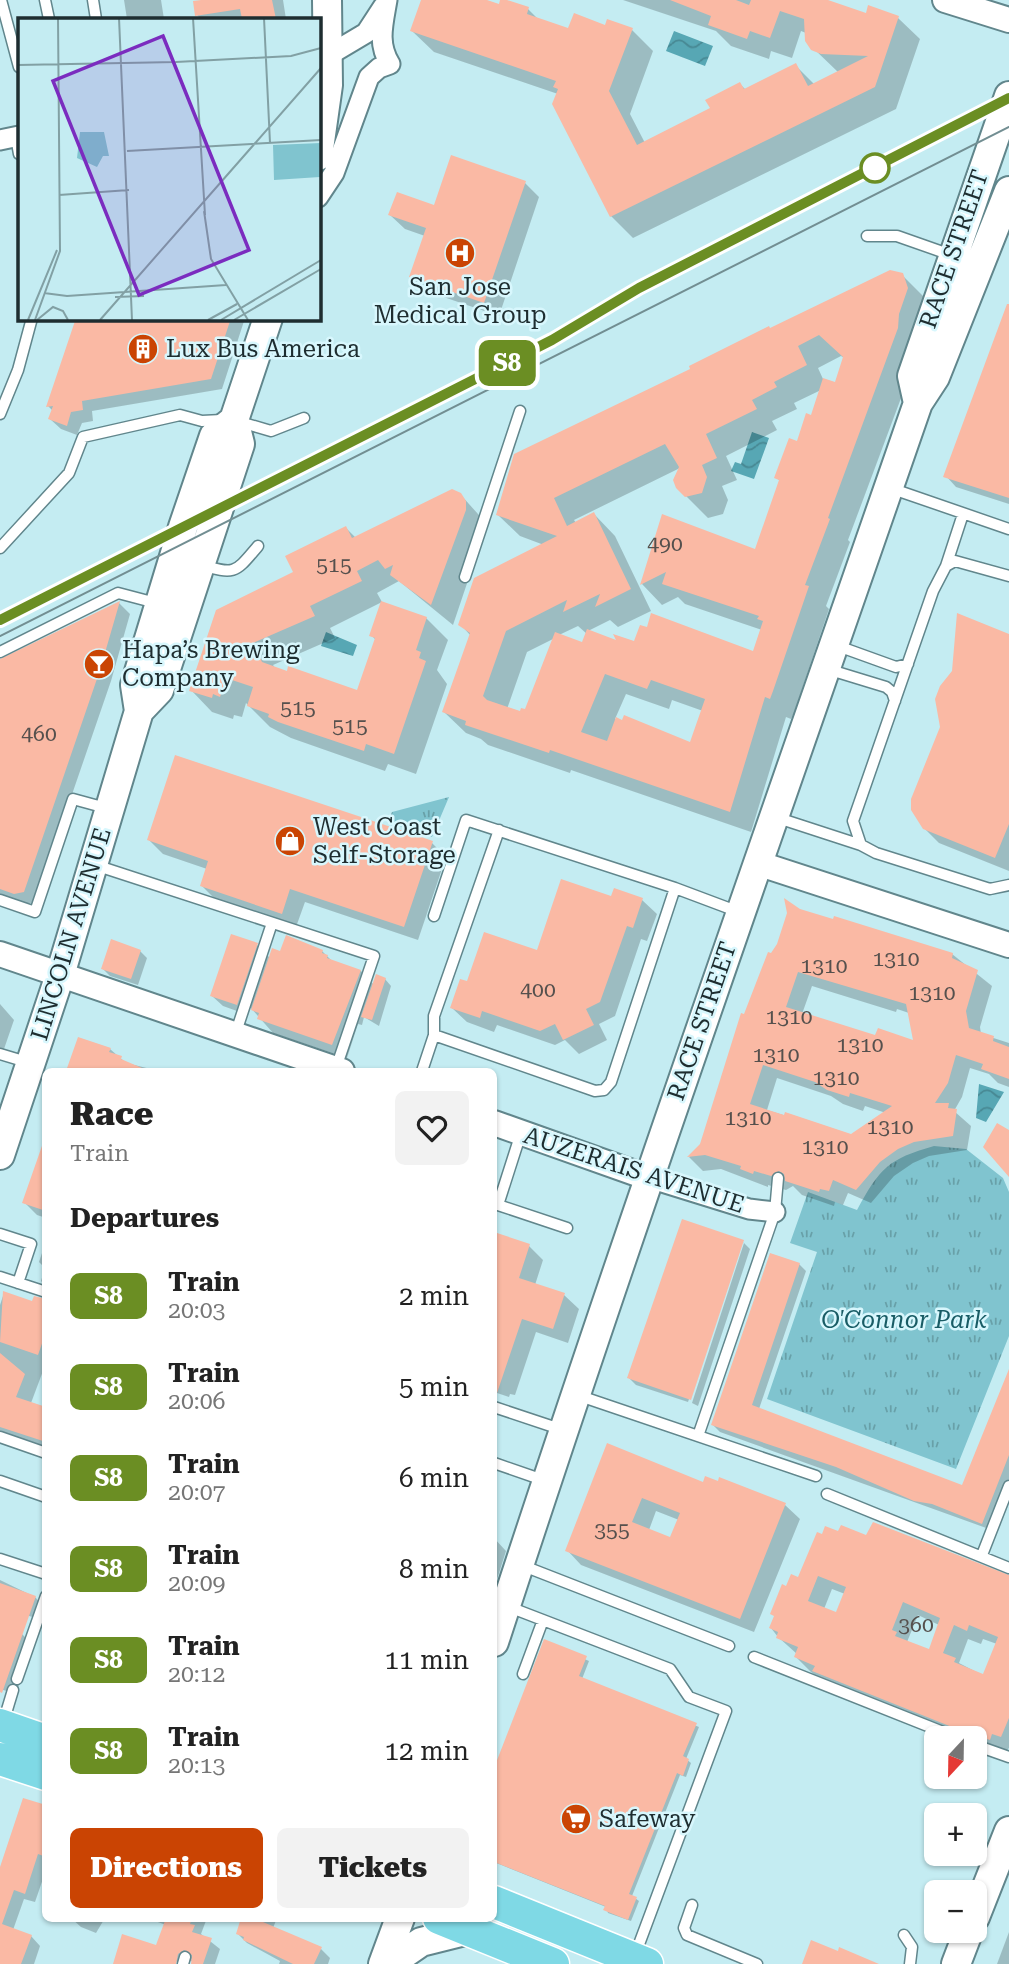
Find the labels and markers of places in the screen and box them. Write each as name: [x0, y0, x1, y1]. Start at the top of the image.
unlabelled marker: [860, 153, 890, 183]
hospital icon: San Jose Medical Group: [443, 236, 477, 270]
place label: San Jose Medical Group: [374, 273, 546, 329]
building icon: Lux Bus America: [126, 332, 160, 366]
place label: Lux Bus America: [166, 335, 360, 363]
place label: Hapa’s Brewing Company: [122, 636, 300, 692]
bar icon: Hapa’s Brewing Company: [82, 647, 116, 681]
place label: West Coast Self-Storage: [313, 813, 456, 869]
shop icon: West Coast Self-Storage: [273, 824, 307, 858]
supermarket icon: Safeway: [559, 1802, 593, 1836]
place label: Safeway: [599, 1805, 696, 1833]

